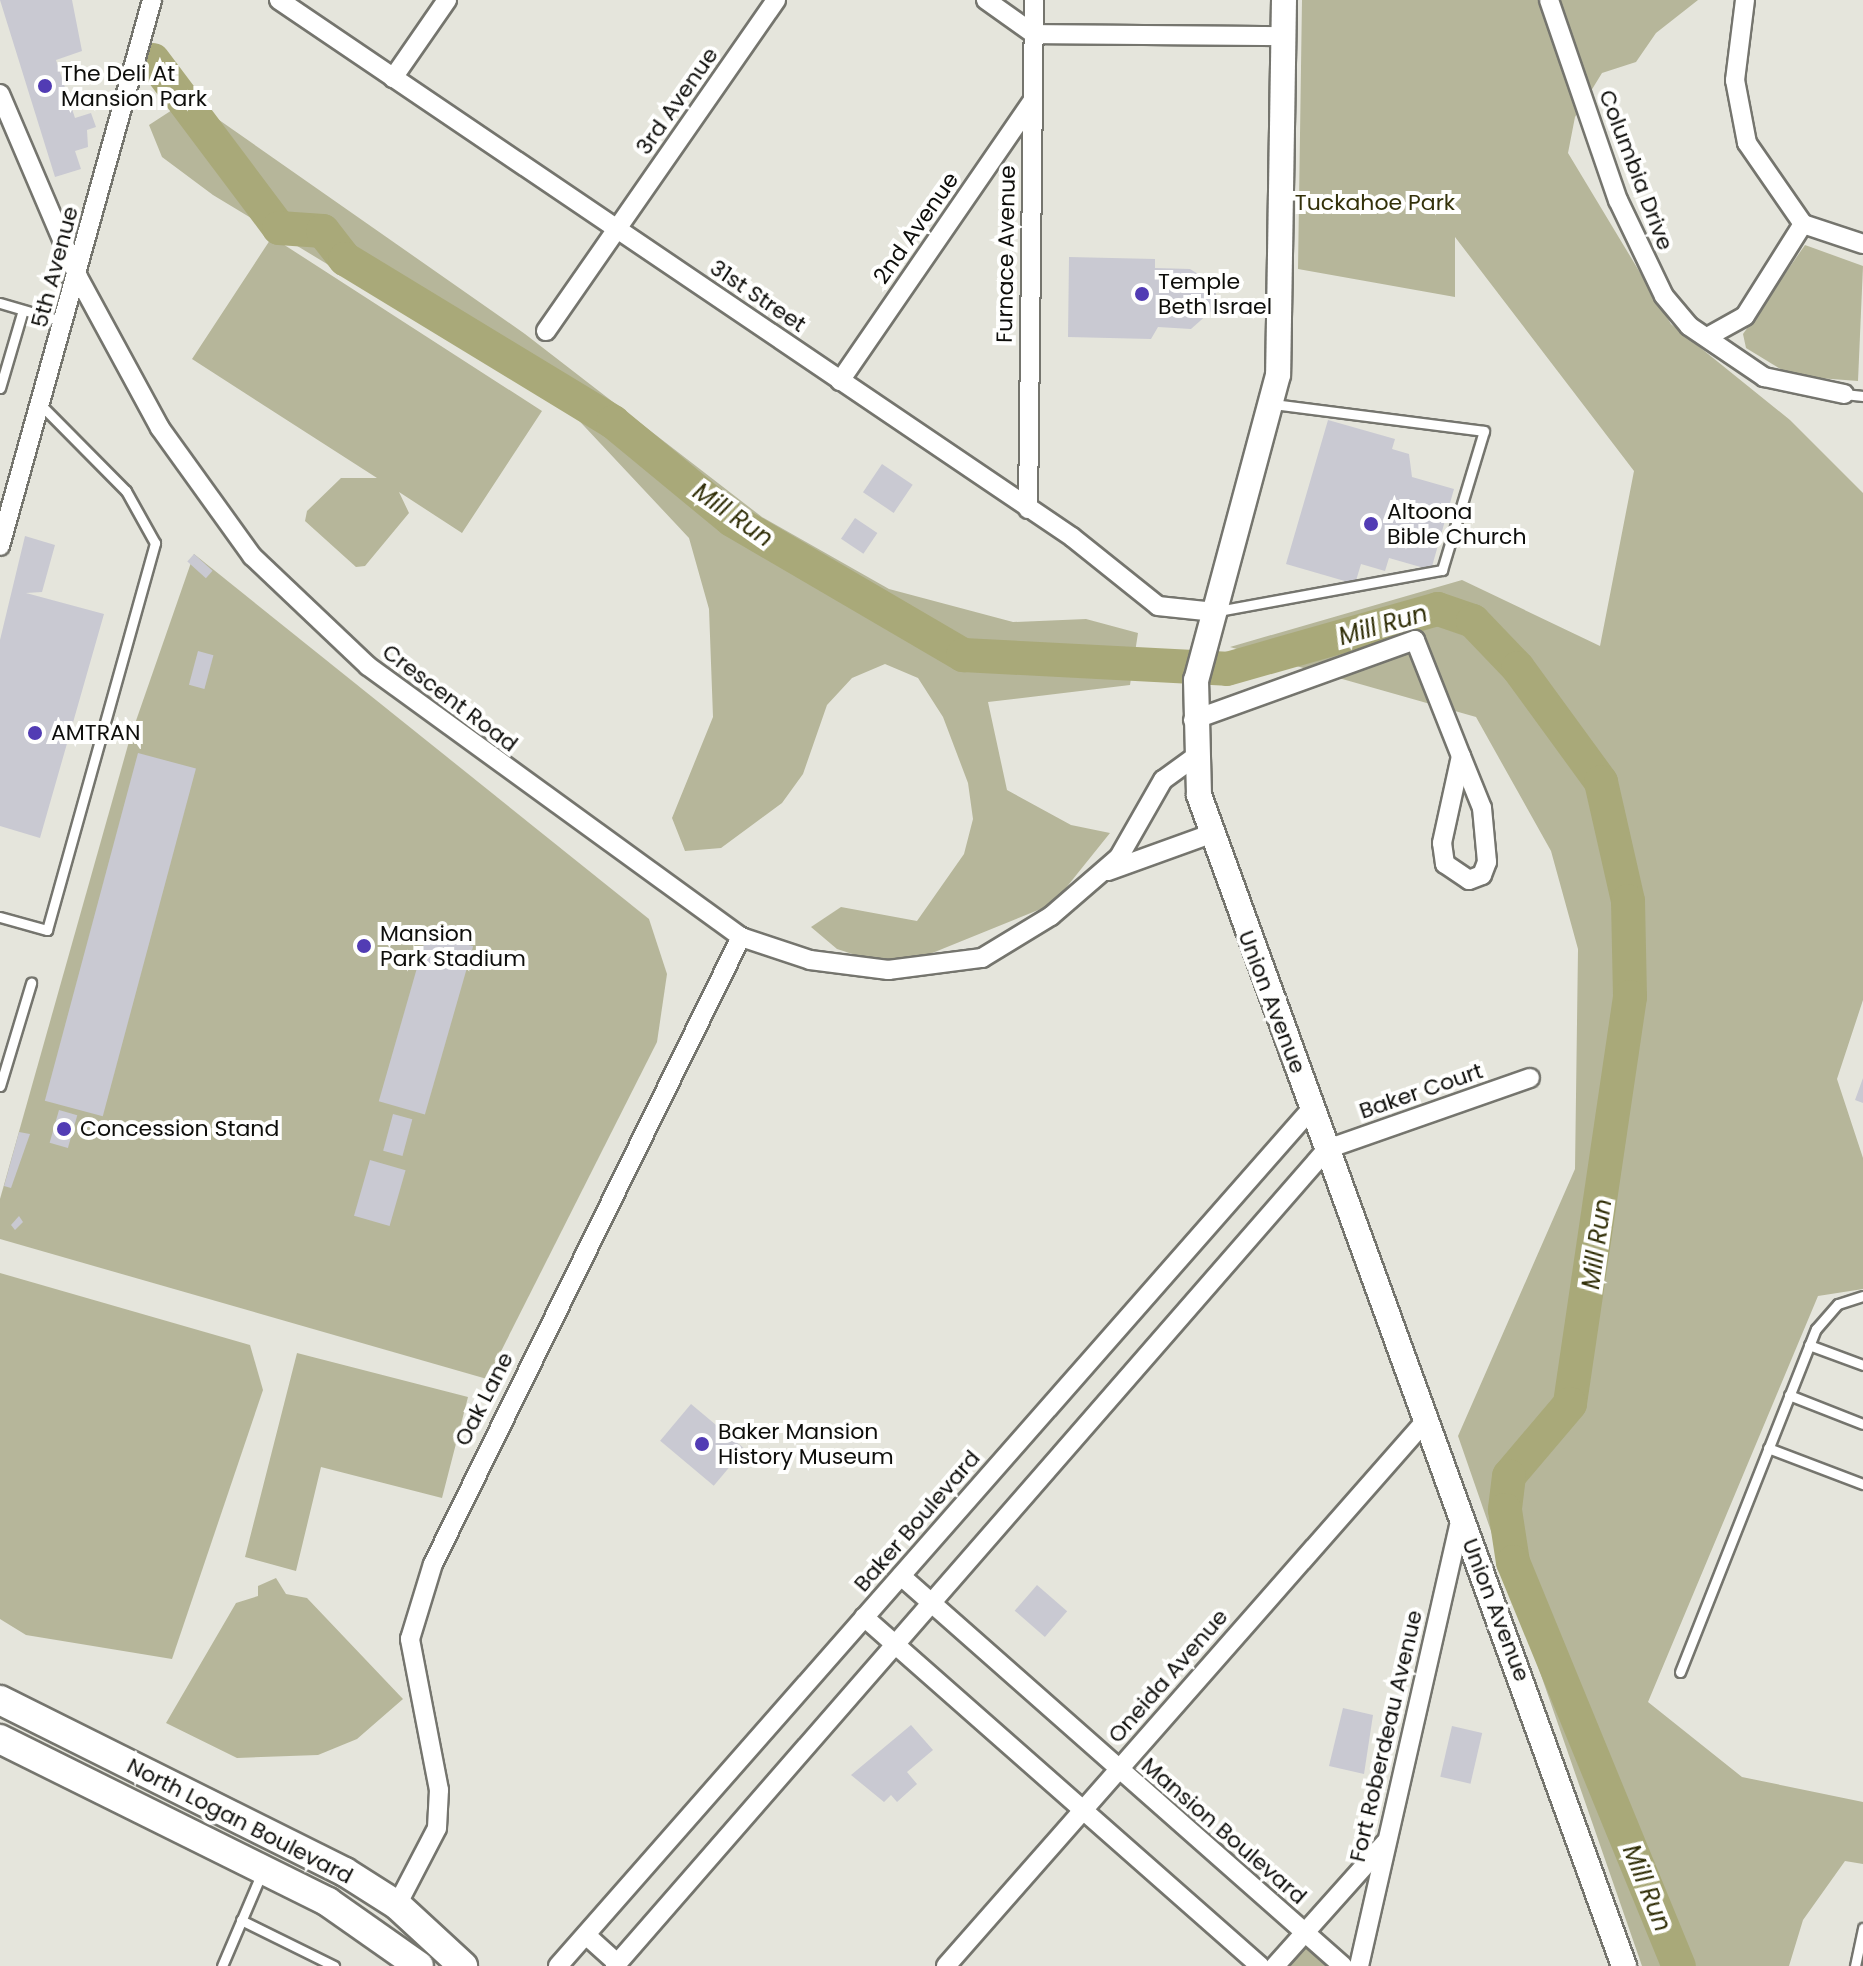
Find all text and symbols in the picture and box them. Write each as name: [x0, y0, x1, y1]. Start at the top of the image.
street label: 3rd Avenue: [630, 42, 724, 160]
place label: The Deli At Mansion Park: [61, 60, 207, 112]
marker: The Deli At Mansion Park: [36, 77, 54, 95]
street label: Columbia Drive: [1593, 86, 1679, 254]
street label: Furnace Avenue: [991, 165, 1021, 343]
street label: 2nd Avenue: [868, 167, 964, 289]
park label: Tuckahoe Park: [1295, 190, 1455, 216]
street label: 5th Avenue: [26, 204, 84, 330]
street label: 31st Street: [705, 254, 811, 338]
place label: Temple Beth Israel: [1158, 268, 1272, 320]
marker: Temple Beth Israel: [1133, 285, 1151, 303]
water label: Mill Run: [688, 477, 778, 553]
place label: Altoona Bible Church: [1387, 498, 1526, 550]
marker: Altoona Bible Church: [1362, 515, 1380, 533]
water label: Mill Run: [1335, 599, 1431, 651]
street label: Crescent Road: [377, 639, 523, 757]
place label: AMTRAN: [51, 720, 140, 746]
marker: AMTRAN: [26, 724, 44, 742]
place label: Mansion Park Stadium: [380, 920, 526, 972]
street label: Union Avenue: [1233, 927, 1311, 1077]
marker: Mansion Park Stadium: [355, 937, 373, 955]
street label: Baker Court: [1356, 1058, 1486, 1124]
place label: Concession Stand: [80, 1116, 279, 1142]
marker: Concession Stand: [55, 1120, 73, 1138]
water label: Mill Run: [1576, 1197, 1618, 1291]
street label: Oak Lane: [449, 1348, 519, 1450]
place label: Baker Mansion History Museum: [718, 1418, 894, 1470]
marker: Baker Mansion History Museum: [693, 1435, 711, 1453]
street label: Baker Boulevard: [849, 1445, 985, 1597]
street label: Union Avenue: [1457, 1535, 1535, 1685]
street label: Oneida Avenue: [1103, 1604, 1233, 1748]
street label: Fort Roberdeau Avenue: [1344, 1608, 1428, 1864]
street label: North Logan Boulevard: [123, 1752, 357, 1890]
street label: Mansion Boulevard: [1136, 1752, 1312, 1910]
water label: Mill Run: [1617, 1840, 1677, 1936]

